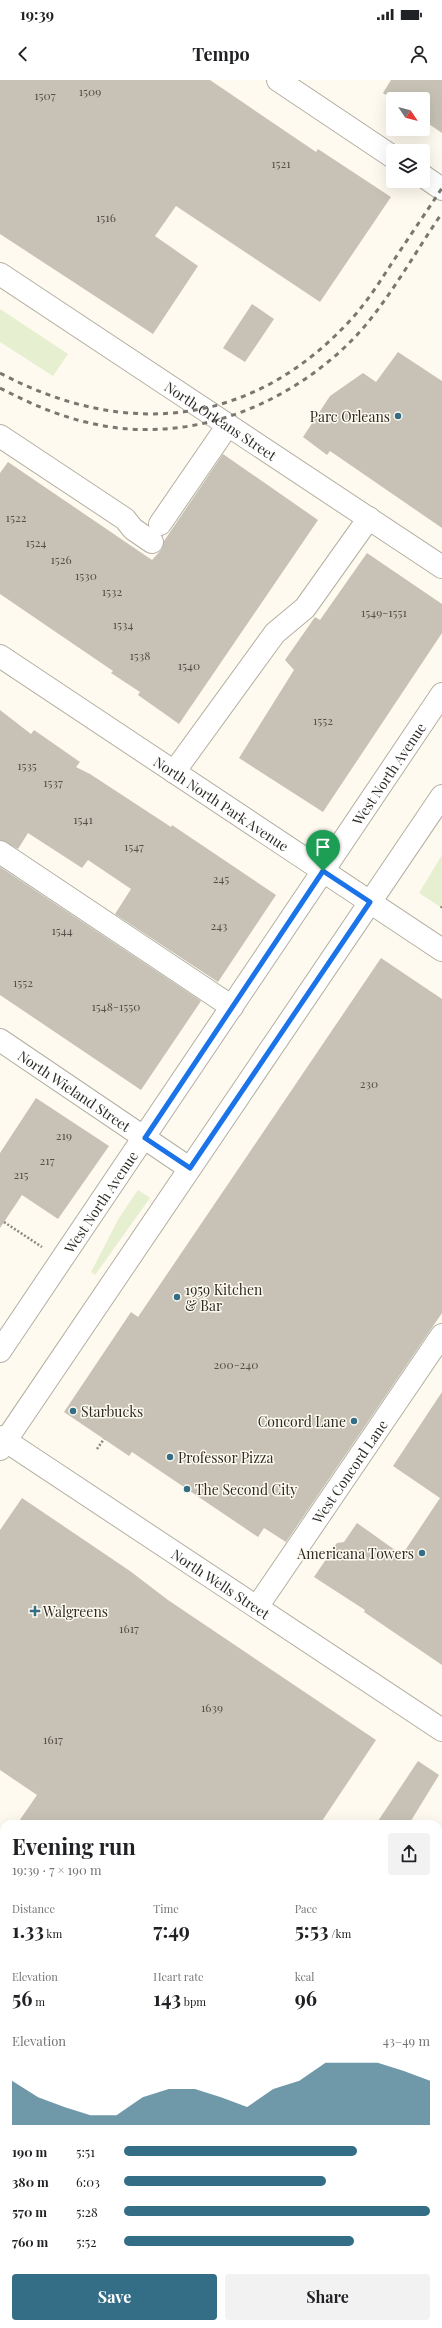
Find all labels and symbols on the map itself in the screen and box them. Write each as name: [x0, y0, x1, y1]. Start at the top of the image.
house number: 1509: [79, 83, 101, 99]
house number: 1507: [34, 87, 56, 103]
north arrow: [386, 92, 430, 136]
house number: 1521: [271, 155, 291, 171]
house number: 1516: [96, 209, 116, 225]
street label: North Orleans Street: [161, 376, 281, 465]
place label: Parc Orleans: [310, 407, 390, 426]
marker: Parc Orleans: [393, 411, 403, 421]
house number: 1522: [6, 509, 27, 525]
house number: 1524: [26, 534, 47, 550]
house number: 1526: [50, 551, 72, 567]
house number: 1530: [75, 567, 97, 583]
house number: 1532: [102, 583, 122, 599]
house number: 1549-1551: [361, 604, 408, 620]
house number: 1534: [113, 616, 133, 632]
house number: 1538: [130, 647, 150, 663]
house number: 1540: [178, 657, 200, 673]
house number: 1552: [313, 712, 333, 728]
street label: West North Avenue: [347, 719, 430, 829]
street label: North North Park Avenue: [150, 752, 293, 855]
house number: 1535: [17, 757, 37, 773]
house number: 1537: [43, 774, 63, 790]
house number: 1541: [73, 811, 93, 827]
pin: [306, 830, 340, 871]
house number: 1547: [124, 838, 144, 854]
house number: 245: [213, 870, 229, 886]
house number: 243: [211, 917, 227, 933]
house number: 1544: [51, 922, 73, 938]
house number: 1552: [13, 974, 33, 990]
house number: 1548-1550: [92, 998, 140, 1014]
street label: North Wieland Street: [15, 1046, 135, 1136]
house number: 230: [360, 1075, 378, 1091]
house number: 219: [56, 1127, 72, 1143]
street label: West North Avenue: [59, 1147, 142, 1257]
house number: 217: [39, 1152, 55, 1168]
house number: 215: [13, 1166, 29, 1182]
place label: 1959 Kitchen & Bar: [185, 1280, 263, 1315]
marker: 1959 Kitchen & Bar: [172, 1292, 182, 1302]
house number: 200-240: [213, 1356, 259, 1372]
place label: Starbucks: [81, 1402, 143, 1421]
marker: Starbucks: [68, 1406, 78, 1416]
place label: Concord Lane: [258, 1412, 346, 1431]
street label: West Concord Lane: [307, 1416, 391, 1528]
marker: Concord Lane: [349, 1416, 359, 1426]
place label: Professor Pizza: [178, 1448, 274, 1467]
marker: Professor Pizza: [165, 1452, 175, 1462]
place label: The Second City: [195, 1480, 297, 1499]
marker: The Second City: [182, 1484, 192, 1494]
street label: North Wells Street: [168, 1544, 275, 1623]
place label: Americana Towers: [296, 1544, 414, 1563]
marker: Americana Towers: [417, 1548, 427, 1558]
place label: Walgreens: [42, 1602, 108, 1621]
marker: Walgreens: [30, 1606, 40, 1616]
house number: 1617: [119, 1620, 139, 1636]
house number: 1639: [201, 1699, 223, 1715]
house number: 1617: [43, 1731, 63, 1747]

